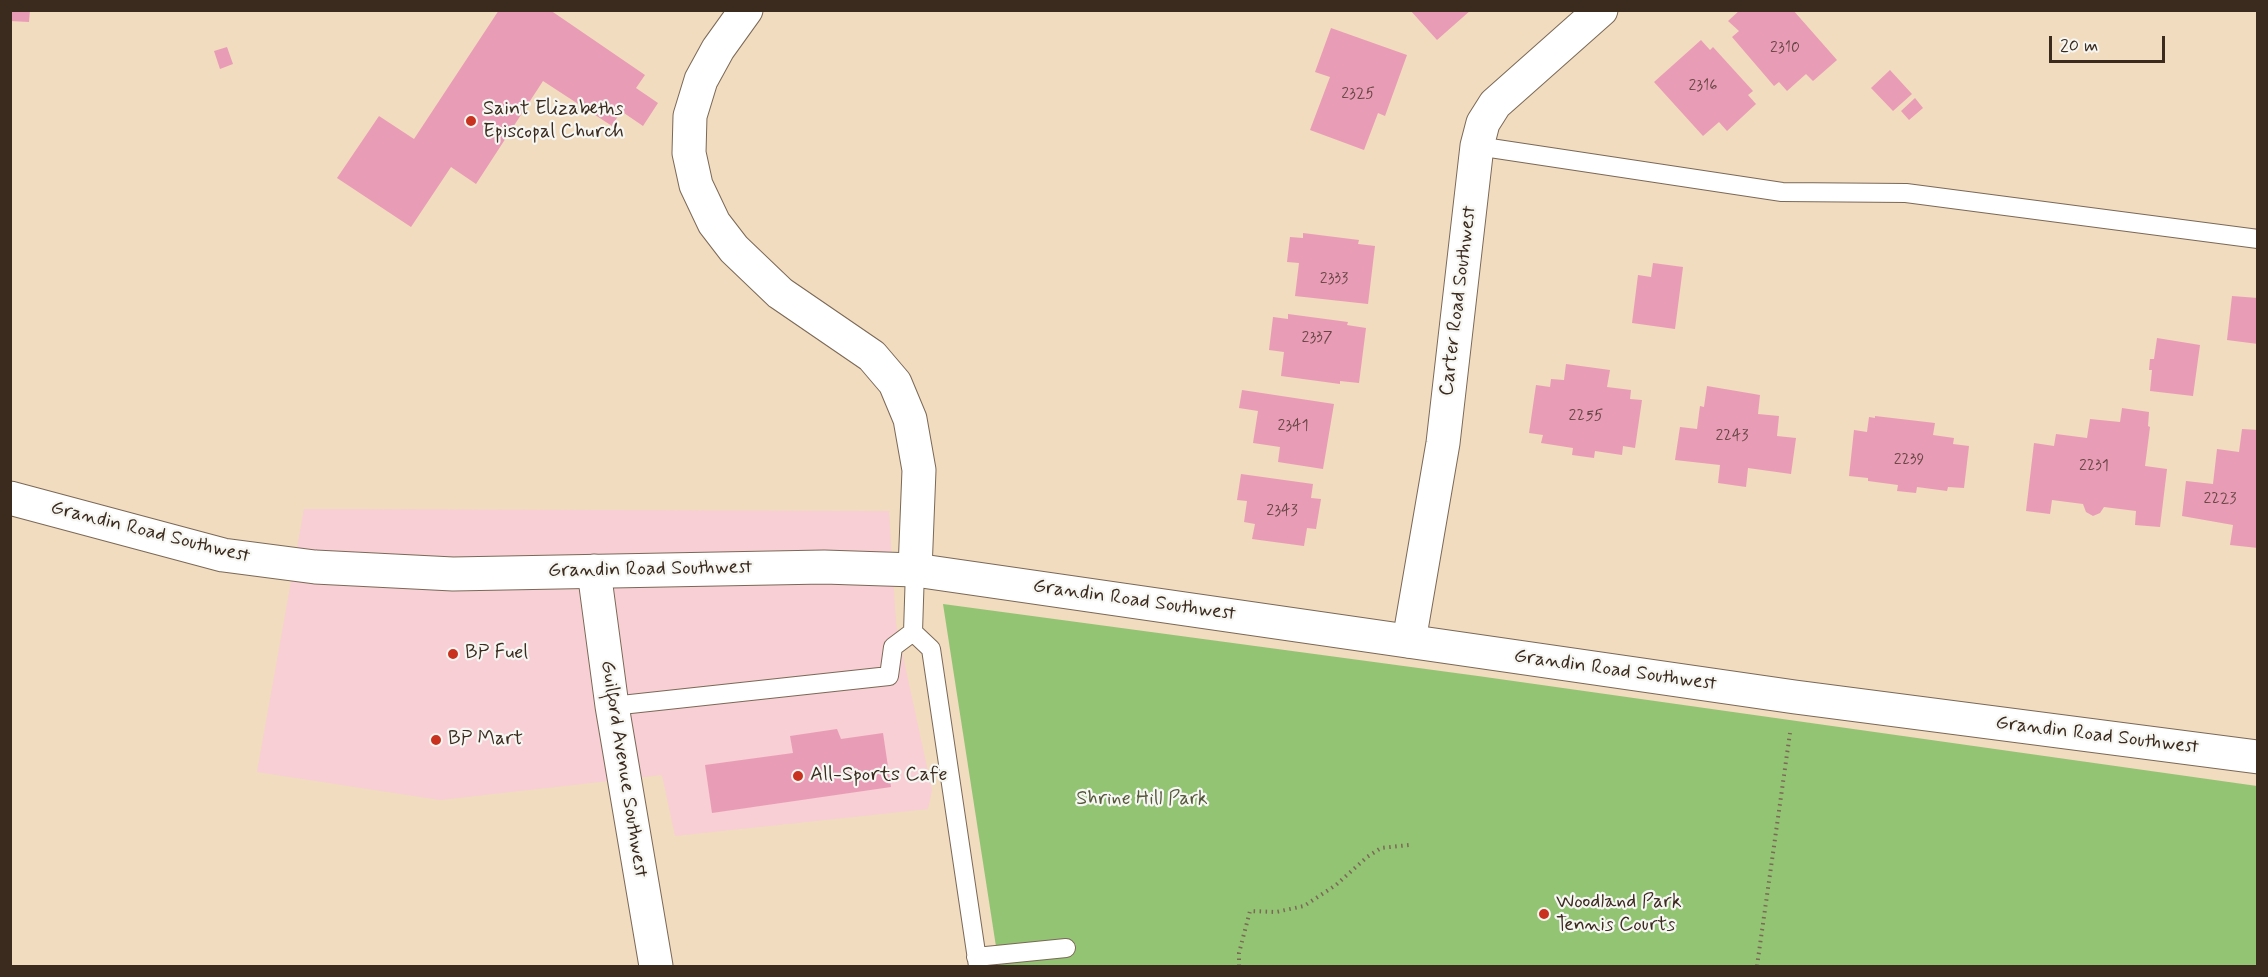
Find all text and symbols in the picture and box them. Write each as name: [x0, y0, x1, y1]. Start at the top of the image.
scale bar: [2052, 24, 2168, 62]
text: 20 m: [2060, 34, 2098, 58]
house number: 2310: [1770, 39, 1800, 59]
house number: 2316: [1688, 77, 1718, 97]
house number: 2325: [1341, 85, 1375, 105]
place label: Saint Elizabeths Episcopal Church: [483, 98, 624, 145]
marker: Saint Elizabeths Episcopal Church: [464, 114, 478, 128]
street label: Carter Road Southwest: [1435, 205, 1483, 397]
house number: 2333: [1320, 270, 1348, 290]
house number: 2337: [1302, 329, 1332, 349]
house number: 2255: [1569, 407, 1603, 427]
house number: 2341: [1277, 417, 1309, 437]
house number: 2243: [1716, 427, 1748, 447]
house number: 2239: [1894, 451, 1924, 471]
house number: 2231: [2079, 457, 2109, 477]
house number: 2223: [2203, 490, 2237, 510]
street label: Grandin Road Southwest: [48, 497, 252, 569]
house number: 2343: [1266, 502, 1298, 522]
street label: Grandin Road Southwest: [548, 556, 752, 584]
street label: Grandin Road Southwest: [1031, 575, 1237, 627]
place label: BP Fuel: [465, 642, 528, 666]
street label: Grandin Road Southwest: [1512, 645, 1718, 697]
marker: BP Fuel: [446, 647, 460, 661]
street label: Guilford Avenue Southwest: [594, 659, 652, 879]
street label: Grandin Road Southwest: [1994, 712, 2200, 760]
place label: BP Mart: [448, 728, 523, 752]
marker: BP Mart: [429, 733, 443, 747]
place label: All-Sports Cafe: [810, 764, 948, 788]
marker: All-Sports Cafe: [791, 769, 805, 783]
park label: Shrine Hill Park: [1076, 788, 1208, 812]
place label: Woodland Park Tennis Courts: [1556, 891, 1682, 938]
marker: Woodland Park Tennis Courts: [1537, 907, 1551, 921]

